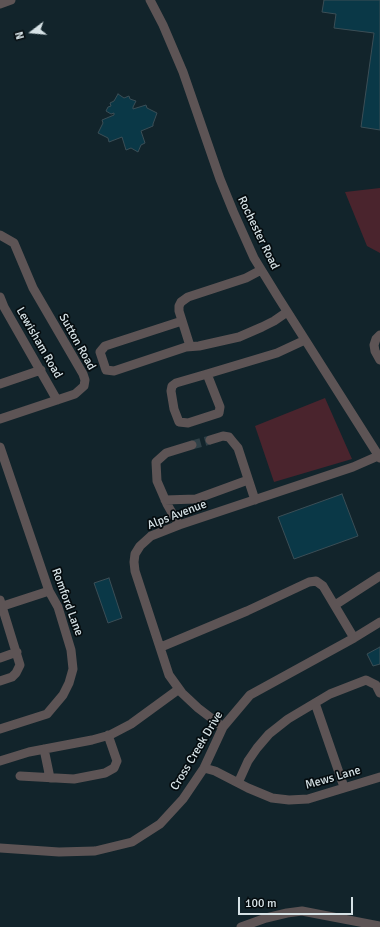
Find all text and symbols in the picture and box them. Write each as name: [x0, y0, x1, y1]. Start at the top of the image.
north arrow: [12, 12, 52, 52]
text: N: [13, 30, 27, 41]
street label: Rochester Road: [234, 194, 282, 272]
street label: Lewisham Road: [13, 305, 65, 381]
street label: Sutton Road: [56, 311, 98, 373]
street label: Alps Avenue: [145, 497, 209, 533]
street label: Romford Lane: [48, 566, 86, 638]
street label: Cross Creek Drive: [168, 709, 226, 793]
street label: Mews Lane: [304, 763, 362, 793]
scale bar: [240, 889, 355, 915]
text: 100 m: [245, 896, 277, 911]

